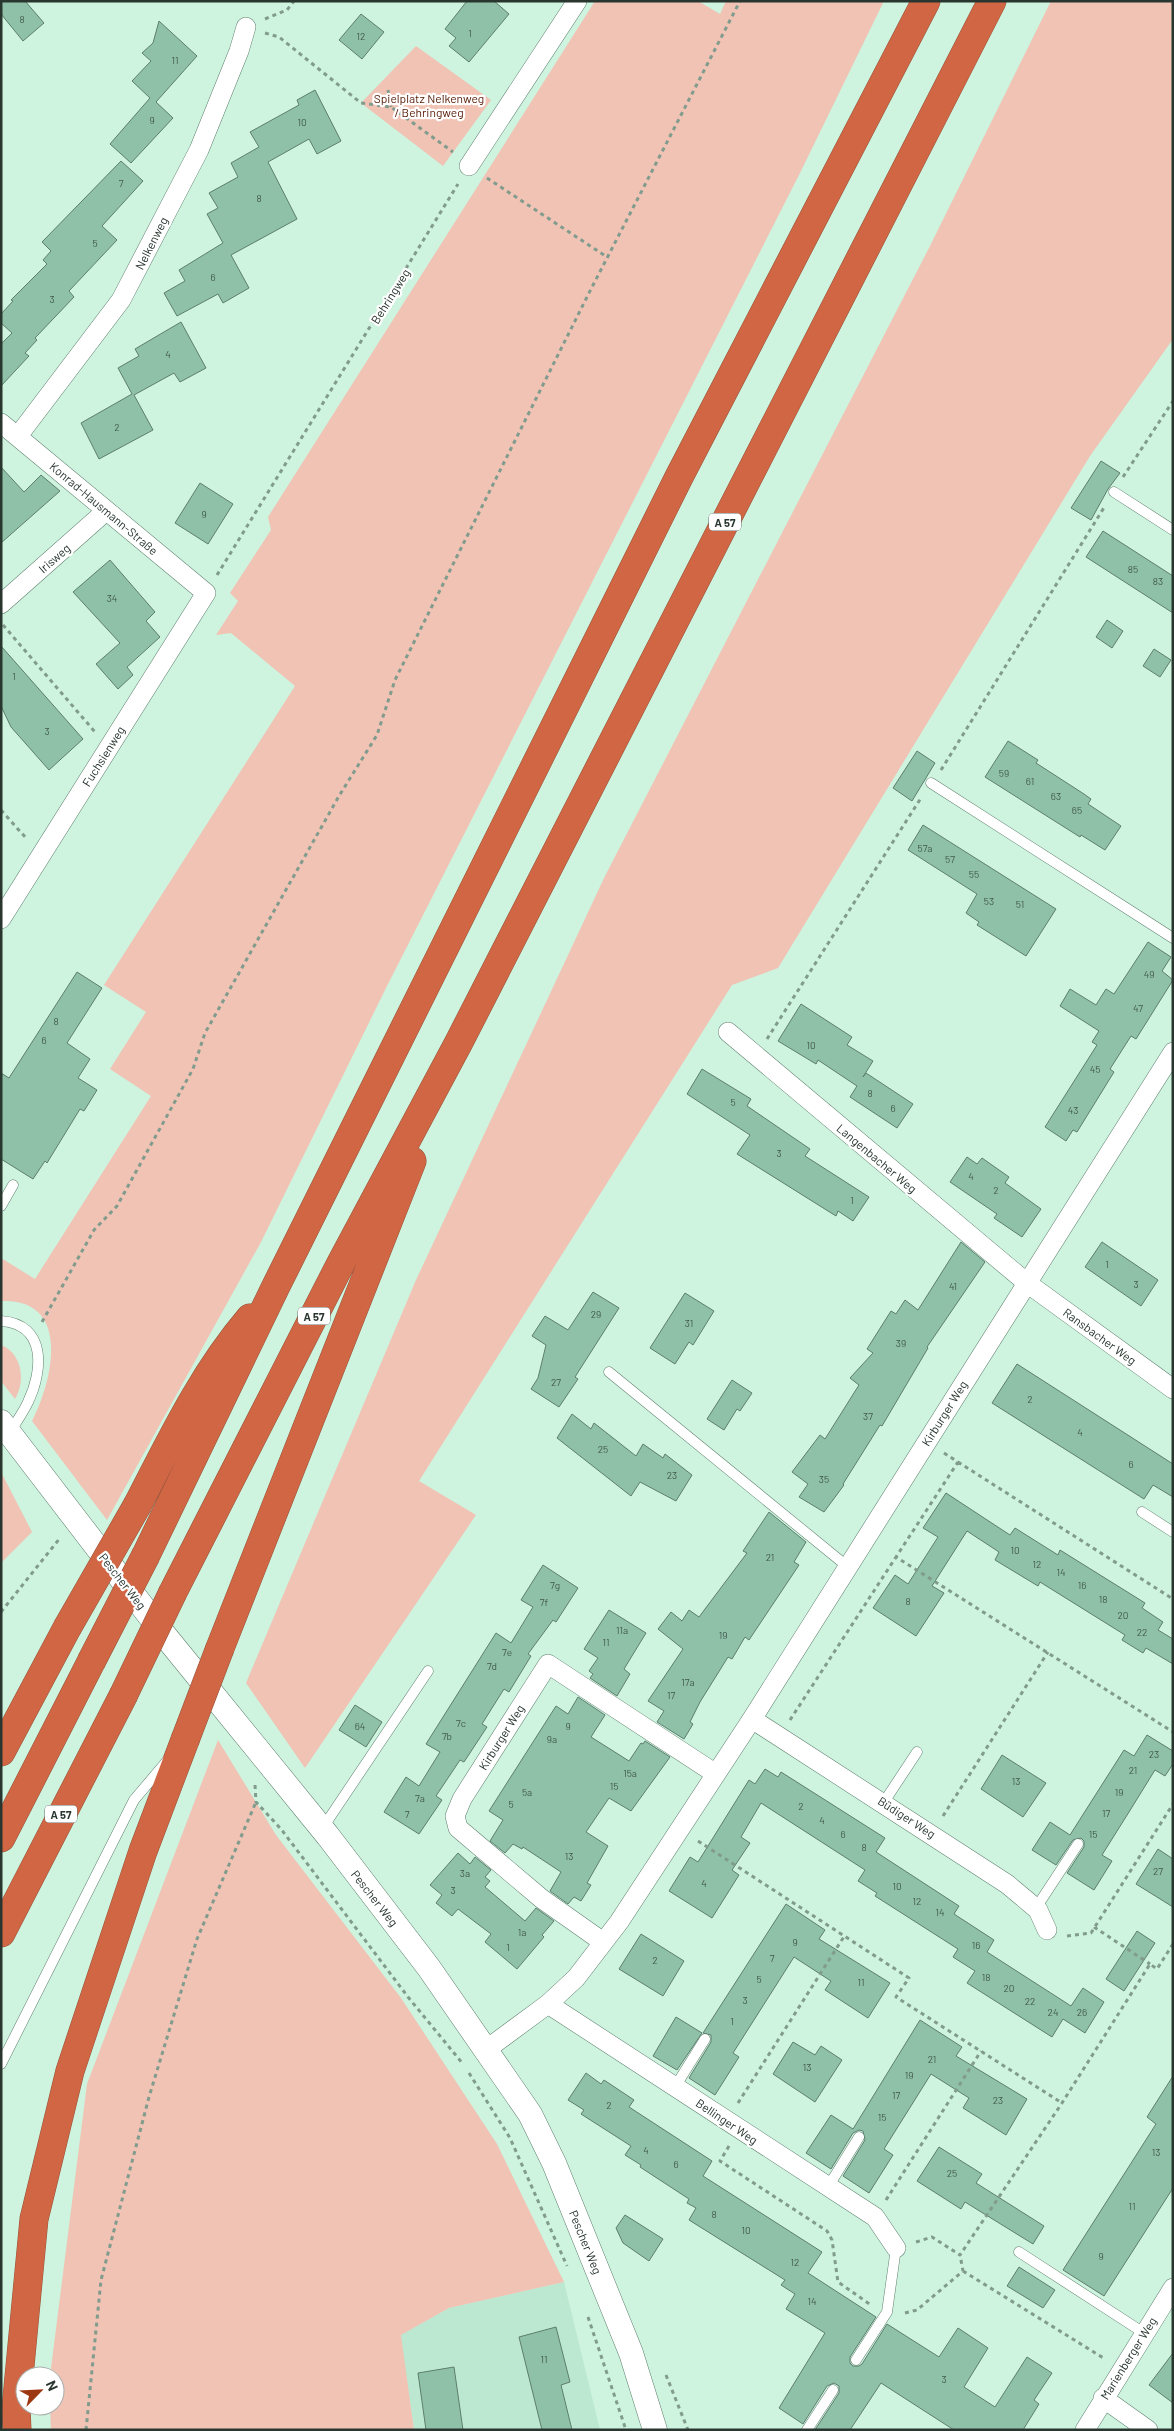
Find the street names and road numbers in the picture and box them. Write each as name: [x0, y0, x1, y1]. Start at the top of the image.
street label: Nelkenweg: [132, 214, 170, 272]
street label: Behringweg: [368, 266, 412, 326]
street label: Konrad-Hausmann-Straße: [47, 459, 161, 557]
road number: A 57: [709, 514, 741, 530]
street label: Irisweg: [35, 541, 73, 575]
street label: Fuchsienweg: [79, 723, 127, 789]
street label: Langenbacher Weg: [834, 1121, 920, 1195]
street label: Ransbacher Weg: [1061, 1305, 1139, 1367]
road number: A 57: [298, 1308, 330, 1324]
street label: Kirburger Weg: [918, 1378, 970, 1448]
street label: Pescher Weg: [97, 1550, 149, 1612]
street label: Kirburger Weg: [475, 1702, 527, 1772]
street label: Büdiger Weg: [876, 1793, 938, 1841]
road number: A 57: [45, 1806, 77, 1822]
street label: Pescher Weg: [349, 1867, 401, 1929]
street label: Bellinger Weg: [694, 2095, 760, 2147]
street label: Pescher Weg: [567, 2208, 605, 2276]
street label: Marienberger Weg: [1097, 2314, 1159, 2402]

